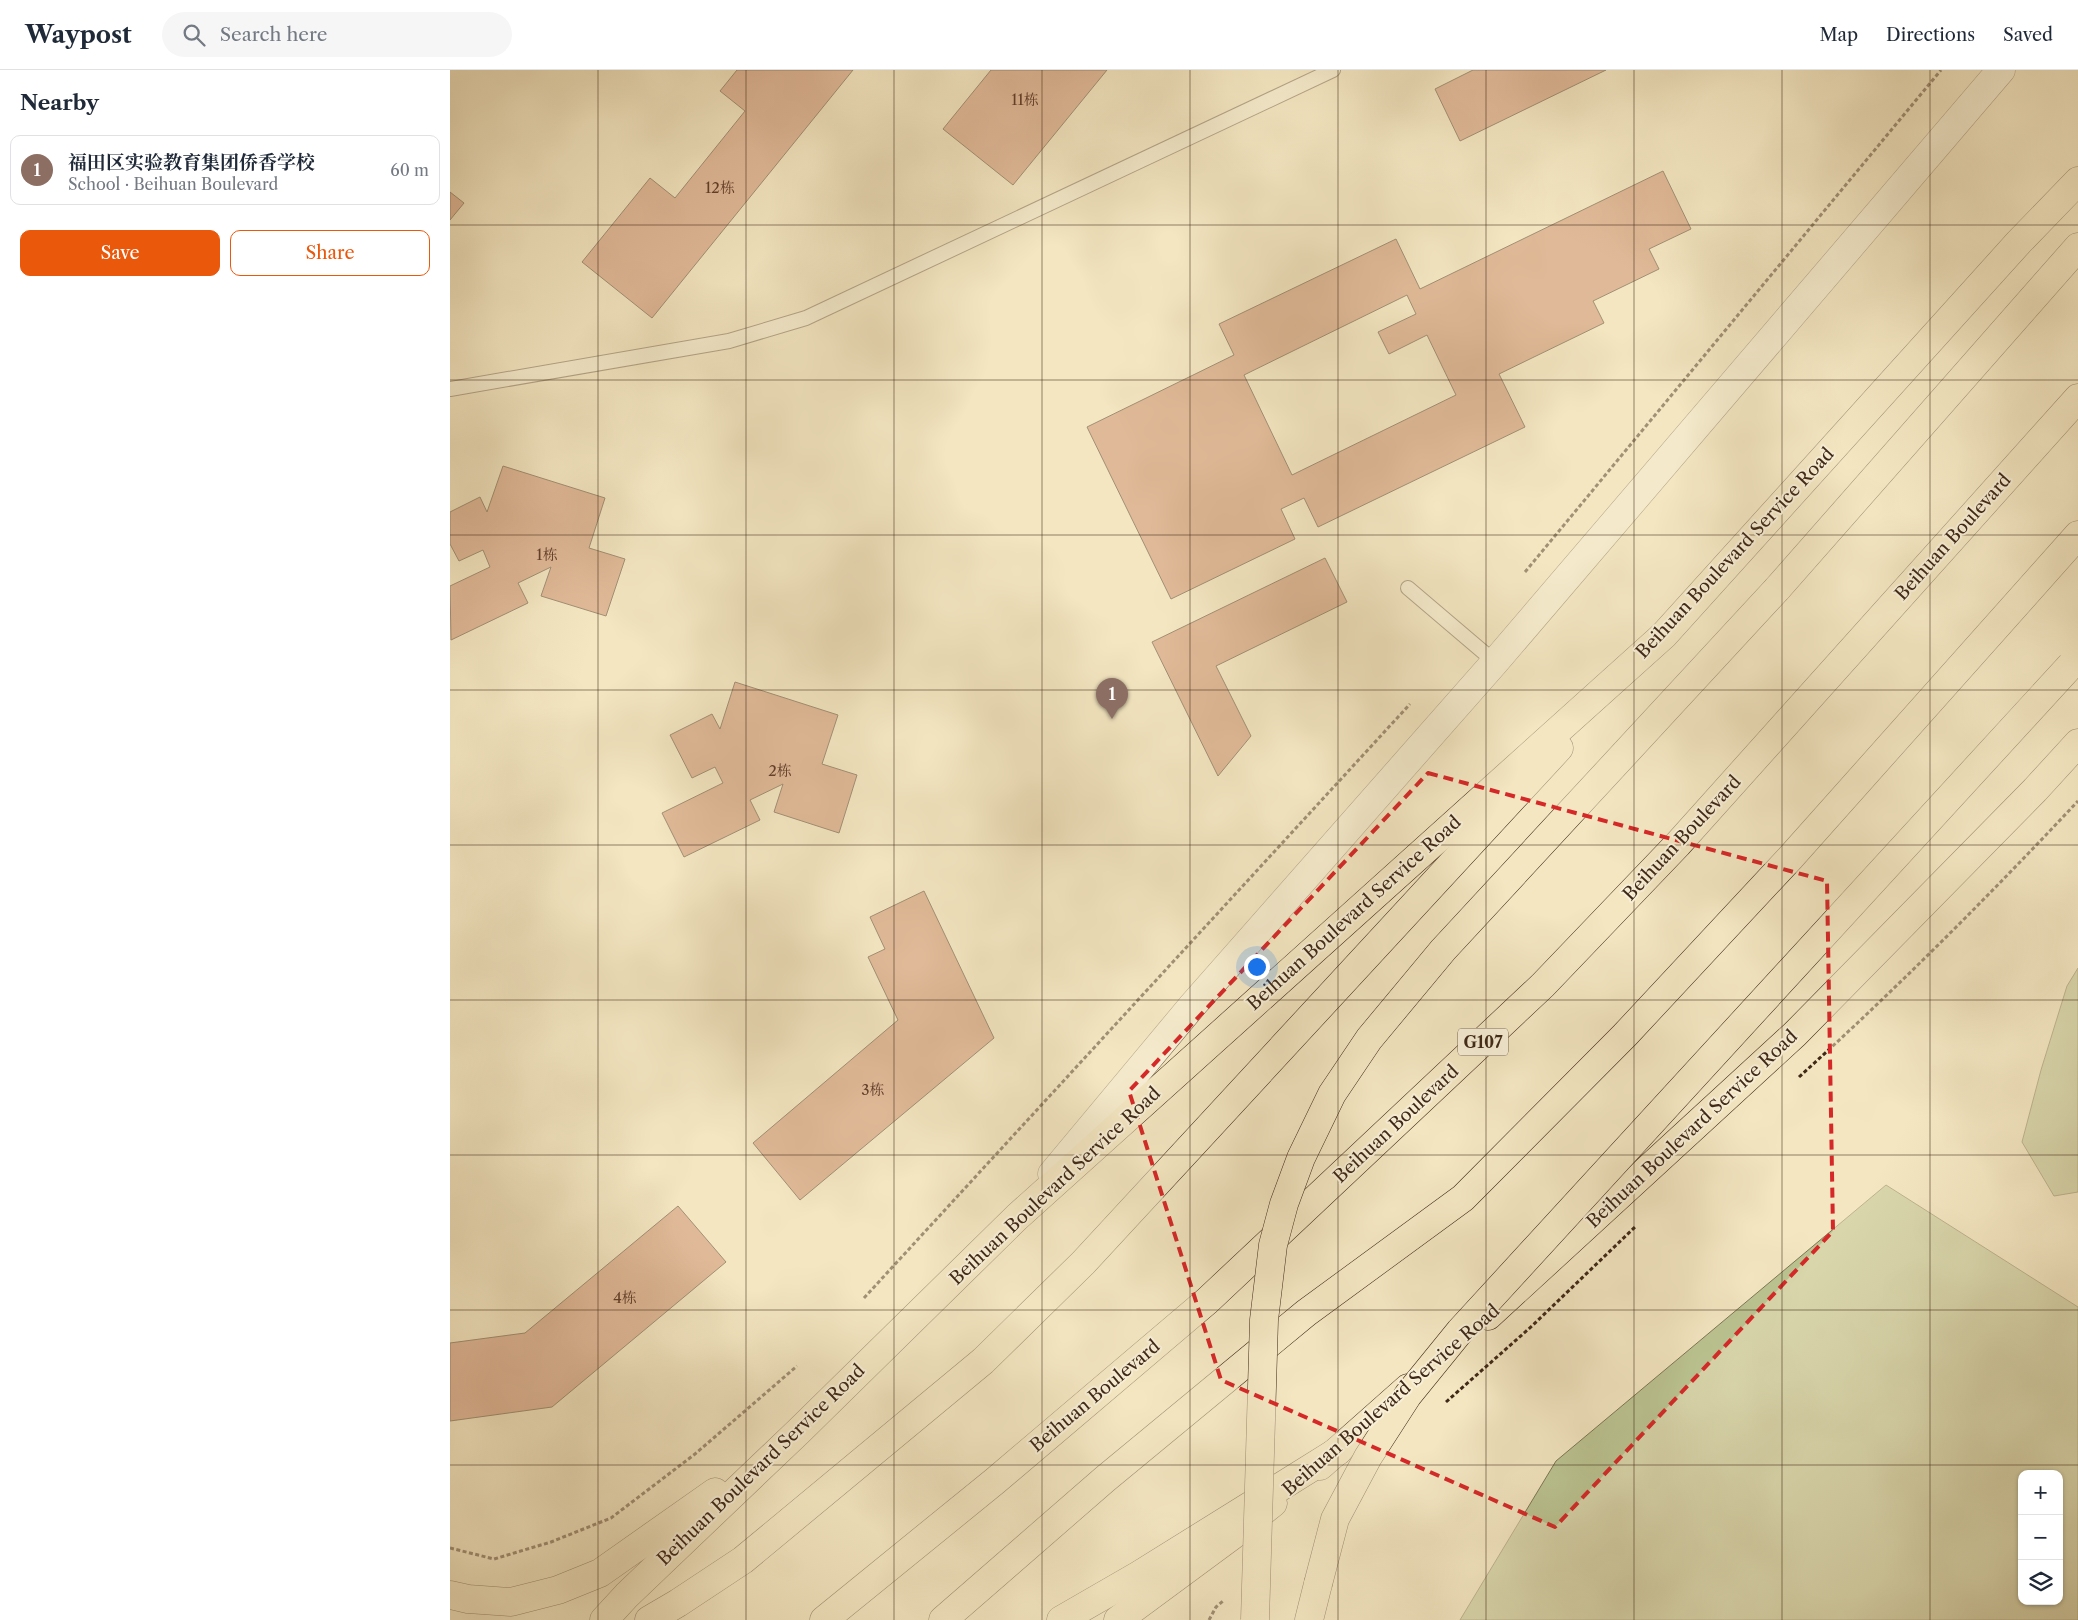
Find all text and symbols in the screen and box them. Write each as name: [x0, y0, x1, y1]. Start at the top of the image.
search box: [162, 12, 512, 57]
text: Waypost: [25, 20, 132, 49]
icon: search: [180, 21, 208, 49]
text: Search here: [220, 23, 327, 46]
text: Map: [1819, 24, 1858, 46]
text: Directions: [1886, 24, 1975, 46]
text: Saved: [2003, 24, 2053, 46]
text: Nearby: [20, 90, 99, 115]
house number: 11栋: [1011, 90, 1039, 109]
text: 福田区实验教育集团侨香学校: [68, 151, 315, 174]
text: 1: [33, 160, 41, 180]
text: 60 m: [390, 160, 429, 180]
text: School · Beihuan Boulevard: [68, 174, 278, 194]
house number: 12栋: [705, 178, 735, 197]
button: Save: [20, 230, 220, 276]
button: Share: [230, 230, 430, 276]
street label: Beihuan Boulevard Service Road: [1631, 443, 1839, 663]
street label: Beihuan Boulevard: [1890, 469, 2016, 605]
house number: 1栋: [536, 545, 558, 564]
pin: 1: [1096, 678, 1128, 719]
house number: 2栋: [768, 761, 792, 780]
street label: Beihuan Boulevard: [1618, 771, 1746, 905]
street label: Beihuan Boulevard Service Road: [1243, 811, 1465, 1015]
your location: [1244, 954, 1270, 980]
street label: Beihuan Boulevard Service Road: [1582, 1025, 1802, 1233]
road number: G107: [1458, 1029, 1508, 1056]
street label: Beihuan Boulevard: [1329, 1060, 1463, 1188]
house number: 3栋: [861, 1080, 885, 1099]
street label: Beihuan Boulevard Service Road: [945, 1082, 1165, 1290]
house number: 4栋: [613, 1288, 637, 1307]
street label: Beihuan Boulevard Service Road: [1278, 1300, 1504, 1500]
street label: Beihuan Boulevard: [1026, 1335, 1164, 1457]
street label: Beihuan Boulevard Service Road: [653, 1360, 869, 1570]
map controls: [2018, 1470, 2063, 1605]
button: +: [2018, 1470, 2063, 1515]
button: −: [2018, 1515, 2063, 1560]
button: layers: [2018, 1560, 2063, 1605]

